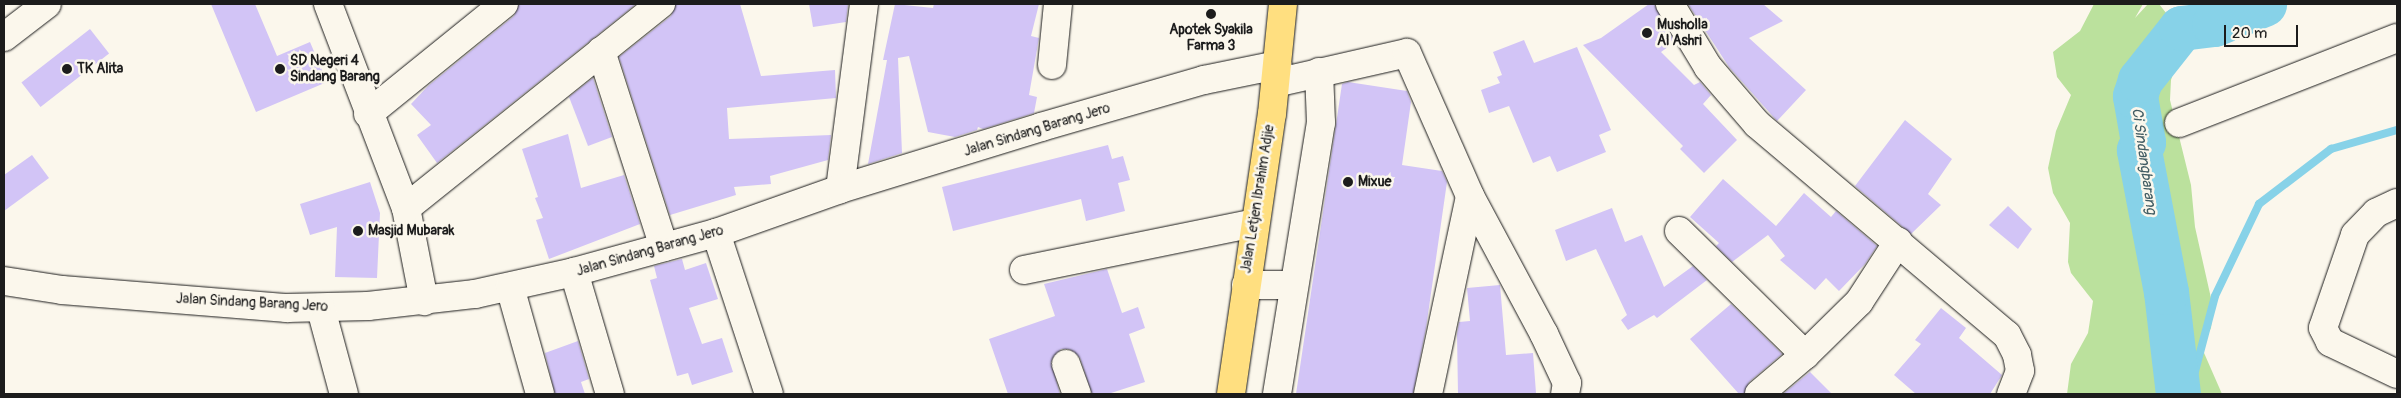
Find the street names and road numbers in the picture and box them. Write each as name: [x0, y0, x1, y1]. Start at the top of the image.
street label: Jalan Sindang Barang Jero: [962, 100, 1112, 160]
street label: Jalan Letjen Ibrahim Adjie: [1238, 124, 1278, 274]
street label: Jalan Sindang Barang Jero: [574, 222, 726, 280]
street label: Jalan Sindang Barang Jero: [175, 291, 329, 315]

